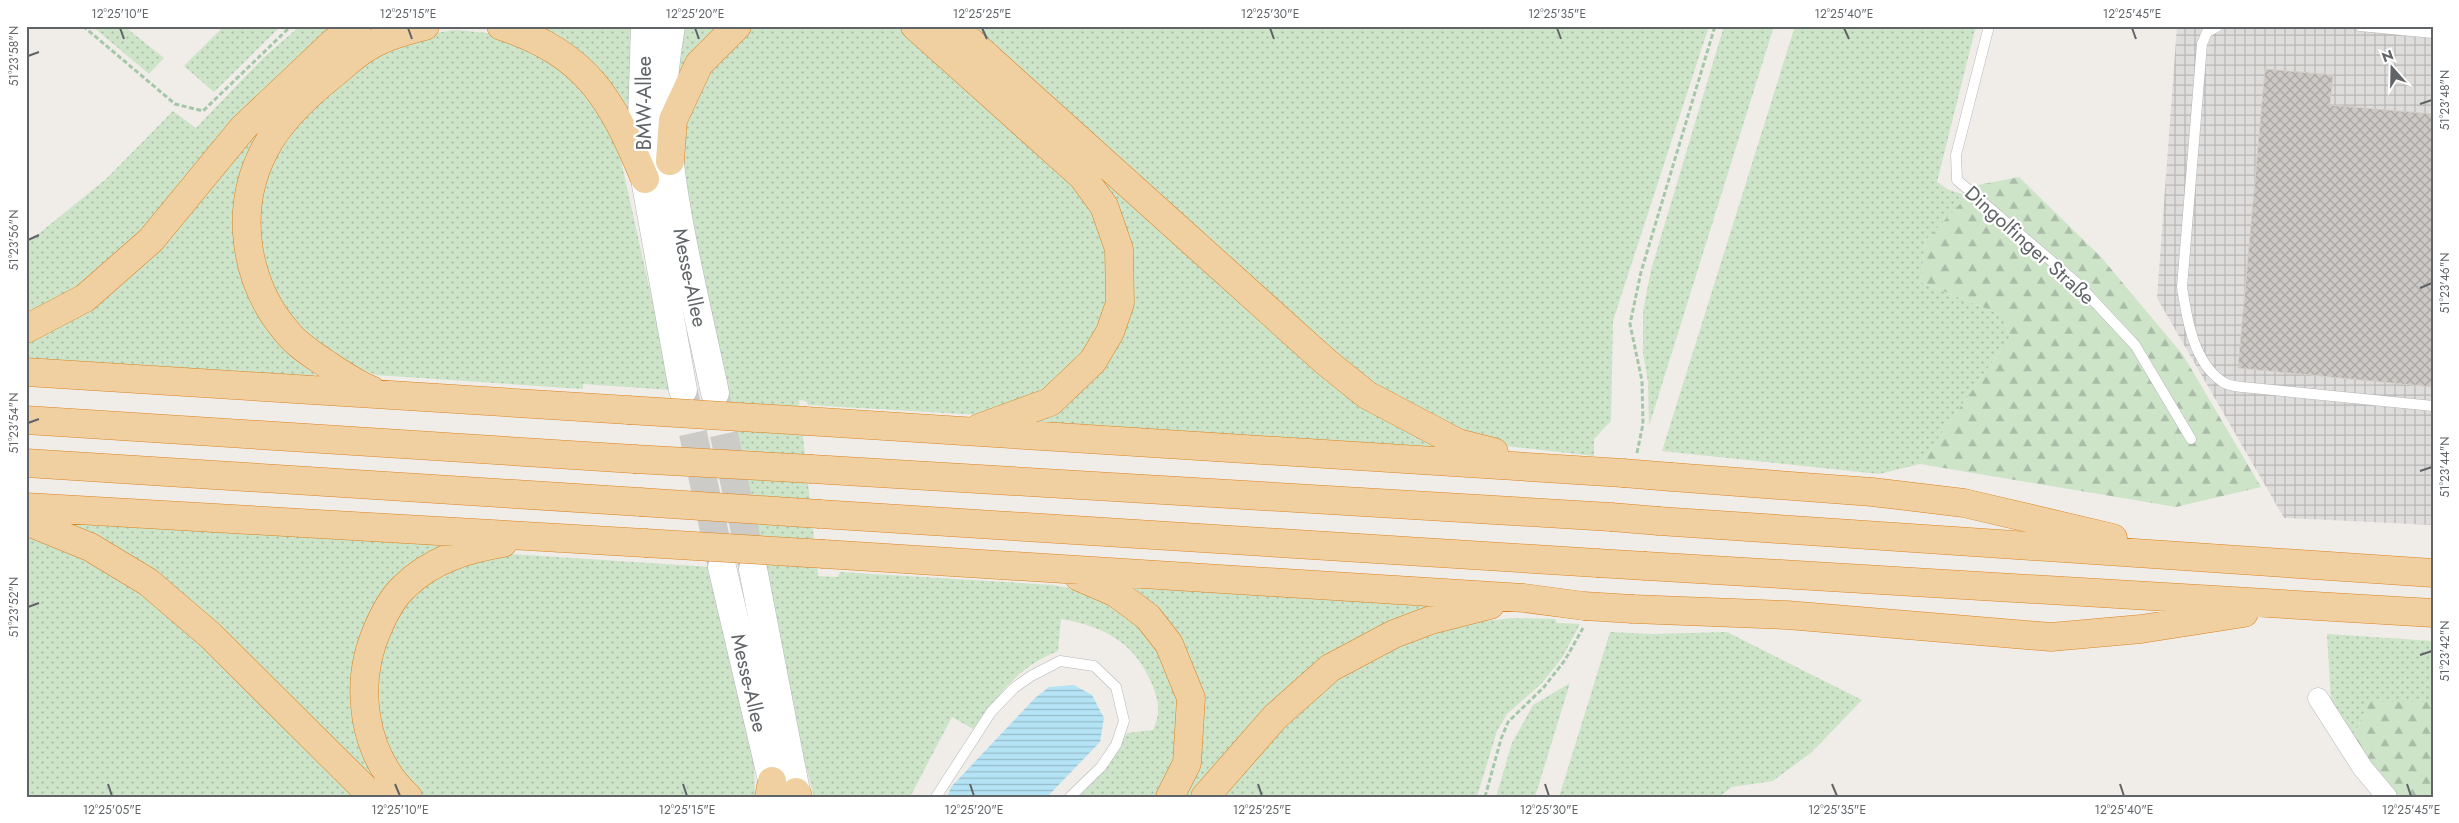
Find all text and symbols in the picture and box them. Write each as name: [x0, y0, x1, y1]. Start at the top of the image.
text: 12°25'10"E: [91, 5, 149, 23]
text: 12°25'15"E: [380, 5, 436, 23]
text: 12°25'20"E: [666, 5, 724, 23]
text: 12°25'25"E: [953, 5, 1011, 23]
text: 12°25'30"E: [1241, 5, 1299, 23]
text: 12°25'35"E: [1528, 5, 1586, 23]
text: 12°25'40"E: [1815, 5, 1873, 23]
text: 12°25'45"E: [2103, 5, 2161, 23]
text: 51°23'58"N: [5, 26, 23, 86]
north arrow: [2366, 42, 2416, 92]
text: N: [2379, 44, 2396, 67]
street label: BMW-Allee: [630, 56, 659, 150]
text: 51°23'48"N: [2436, 70, 2454, 130]
street label: Dingolfinger Straße: [1958, 179, 2101, 312]
text: 51°23'56"N: [5, 210, 23, 270]
street label: Messe-Allee: [665, 226, 714, 330]
text: 51°23'46"N: [2436, 252, 2454, 314]
text: 51°23'54"N: [5, 393, 23, 453]
text: 51°23'44"N: [2436, 436, 2454, 498]
text: 51°23'52"N: [5, 577, 23, 637]
text: 51°23'42"N: [2436, 620, 2454, 682]
street label: Messe-Allee: [723, 631, 774, 735]
text: 12°25'05"E: [83, 801, 141, 819]
text: 12°25'10"E: [371, 801, 429, 819]
text: 12°25'15"E: [659, 801, 715, 819]
text: 12°25'20"E: [945, 801, 1003, 819]
text: 12°25'25"E: [1233, 801, 1291, 819]
text: 12°25'30"E: [1520, 801, 1578, 819]
text: 12°25'35"E: [1808, 801, 1866, 819]
text: 12°25'40"E: [2095, 801, 2153, 819]
text: 12°25'45"E: [2382, 801, 2440, 819]

